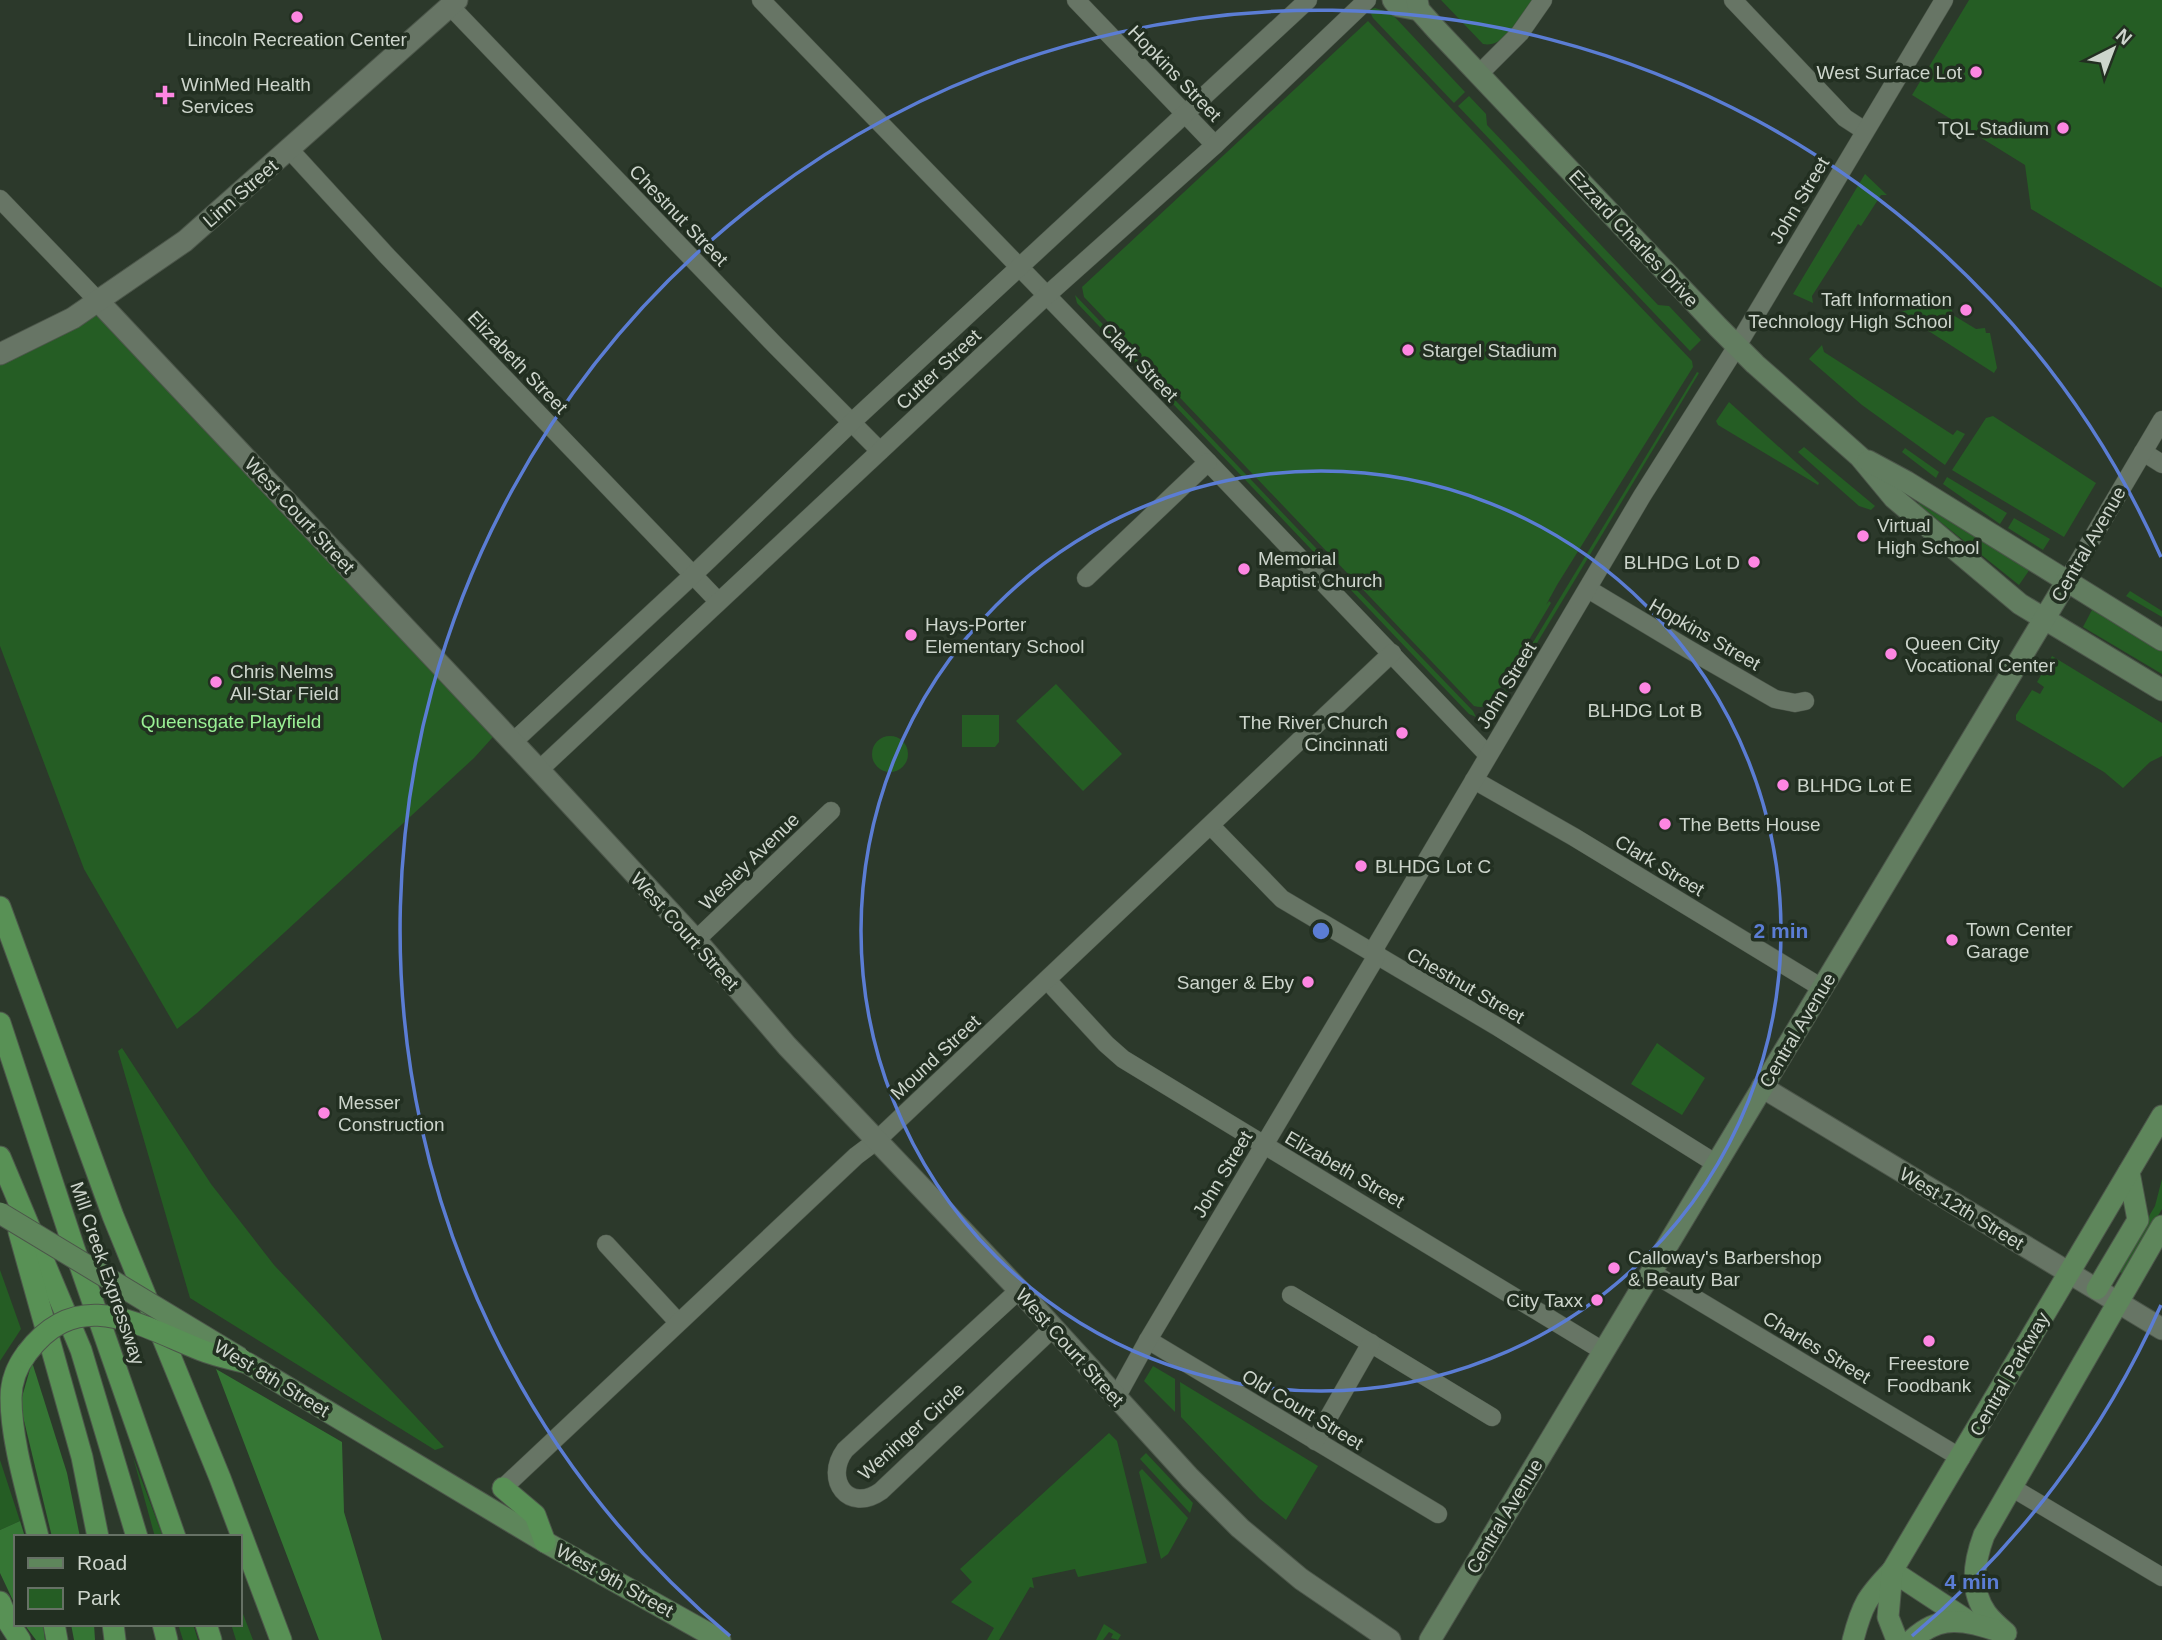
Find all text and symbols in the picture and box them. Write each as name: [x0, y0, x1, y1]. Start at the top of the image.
marker: Lincoln Recreation Center: [289, 9, 305, 25]
north arrow: [2078, 14, 2148, 84]
street label: Hopkins Street: [1124, 21, 1226, 126]
text: N: [2112, 24, 2136, 49]
place label: Lincoln Recreation Center: [187, 29, 408, 50]
place label: West Surface Lot: [1817, 62, 1963, 83]
marker: West Surface Lot: [1968, 64, 1984, 80]
place label: WinMed Health Services: [181, 74, 311, 117]
marker: WinMed Health Services: [155, 85, 175, 105]
place label: TQL Stadium: [1938, 118, 2049, 139]
marker: TQL Stadium: [2055, 120, 2071, 136]
street label: John Street: [1765, 153, 1834, 247]
street label: Linn Street: [199, 155, 282, 231]
street label: Chestnut Street: [625, 161, 733, 271]
street label: Ezzard Charles Drive: [1565, 166, 1703, 311]
place label: Taft Information Technology High School: [1748, 289, 1952, 332]
marker: Taft Information Technology High School: [1958, 302, 1974, 318]
street label: Elizabeth Street: [463, 307, 572, 418]
street label: Clark Street: [1097, 319, 1183, 406]
street label: Cutter Street: [892, 324, 985, 414]
place label: Stargel Stadium: [1422, 340, 1557, 361]
marker: Stargel Stadium: [1400, 342, 1416, 358]
street label: West Court Street: [241, 453, 359, 578]
street label: Central Avenue: [2047, 483, 2130, 606]
place label: Virtual High School: [1877, 515, 1979, 558]
marker: Virtual High School: [1855, 528, 1871, 544]
place label: Memorial Baptist Church: [1258, 548, 1383, 591]
place label: BLHDG Lot D: [1624, 552, 1740, 573]
marker: BLHDG Lot D: [1746, 554, 1762, 570]
marker: Memorial Baptist Church: [1236, 561, 1252, 577]
street label: Hopkins Street: [1646, 594, 1765, 675]
place label: Hays-Porter Elementary School: [925, 614, 1084, 657]
marker: Hays-Porter Elementary School: [903, 627, 919, 643]
place label: Queen City Vocational Center: [1905, 633, 2056, 676]
street label: John Street: [1472, 638, 1541, 732]
marker: Queen City Vocational Center: [1883, 646, 1899, 662]
place label: Chris Nelms All-Star Field: [230, 661, 339, 704]
marker: Chris Nelms All-Star Field: [208, 674, 224, 690]
marker: BLHDG Lot B: [1637, 680, 1653, 696]
place label: BLHDG Lot B: [1587, 700, 1703, 721]
park label: Queensgate Playfield: [141, 711, 321, 732]
place label: The River Church Cincinnati: [1239, 712, 1388, 755]
marker: The River Church Cincinnati: [1394, 725, 1410, 741]
place label: BLHDG Lot E: [1797, 775, 1912, 796]
marker: BLHDG Lot E: [1775, 777, 1791, 793]
street label: Wesley Avenue: [695, 809, 803, 914]
place label: The Betts House: [1679, 814, 1821, 835]
marker: The Betts House: [1657, 816, 1673, 832]
street label: Clark Street: [1611, 831, 1709, 901]
place label: BLHDG Lot C: [1375, 856, 1491, 877]
marker: BLHDG Lot C: [1353, 858, 1369, 874]
street label: West Court Street: [626, 868, 743, 995]
centre of rings: [1309, 919, 1333, 943]
text: 2 min: [1754, 919, 1808, 942]
place label: Town Center Garage: [1966, 919, 2073, 962]
marker: Town Center Garage: [1944, 932, 1960, 948]
street label: Chestnut Street: [1403, 943, 1529, 1028]
street label: Central Avenue: [1755, 969, 1840, 1091]
place label: Sanger & Eby: [1177, 972, 1294, 993]
marker: Sanger & Eby: [1300, 974, 1316, 990]
street label: Mound Street: [886, 1010, 985, 1104]
place label: Messer Construction: [338, 1092, 445, 1135]
marker: Messer Construction: [316, 1105, 332, 1121]
street label: John Street: [1188, 1127, 1257, 1221]
street label: Elizabeth Street: [1281, 1127, 1409, 1212]
street label: West 12th Street: [1896, 1163, 2028, 1254]
street label: Mill Creek Expressway: [66, 1179, 149, 1368]
place label: Calloway's Barbershop & Beauty Bar: [1628, 1247, 1822, 1290]
marker: Calloway's Barbershop & Beauty Bar: [1606, 1260, 1622, 1276]
street label: West Court Street: [1011, 1284, 1128, 1411]
place label: City Taxx: [1506, 1290, 1583, 1311]
marker: City Taxx: [1589, 1292, 1605, 1308]
street label: Charles Street: [1759, 1307, 1875, 1388]
street label: Central Parkway: [1965, 1308, 2054, 1440]
marker: Freestore Foodbank: [1921, 1333, 1937, 1349]
street label: West 8th Street: [210, 1336, 334, 1421]
place label: Freestore Foodbank: [1887, 1353, 1972, 1396]
street label: Old Court Street: [1238, 1365, 1368, 1454]
street label: Weninger Circle: [854, 1378, 968, 1484]
street label: Central Avenue: [1462, 1455, 1547, 1577]
legend: [14, 1535, 242, 1626]
street label: West 9th Street: [553, 1540, 678, 1622]
text: Road: [77, 1551, 127, 1574]
text: 4 min: [1945, 1570, 1999, 1593]
text: Park: [77, 1586, 121, 1609]

